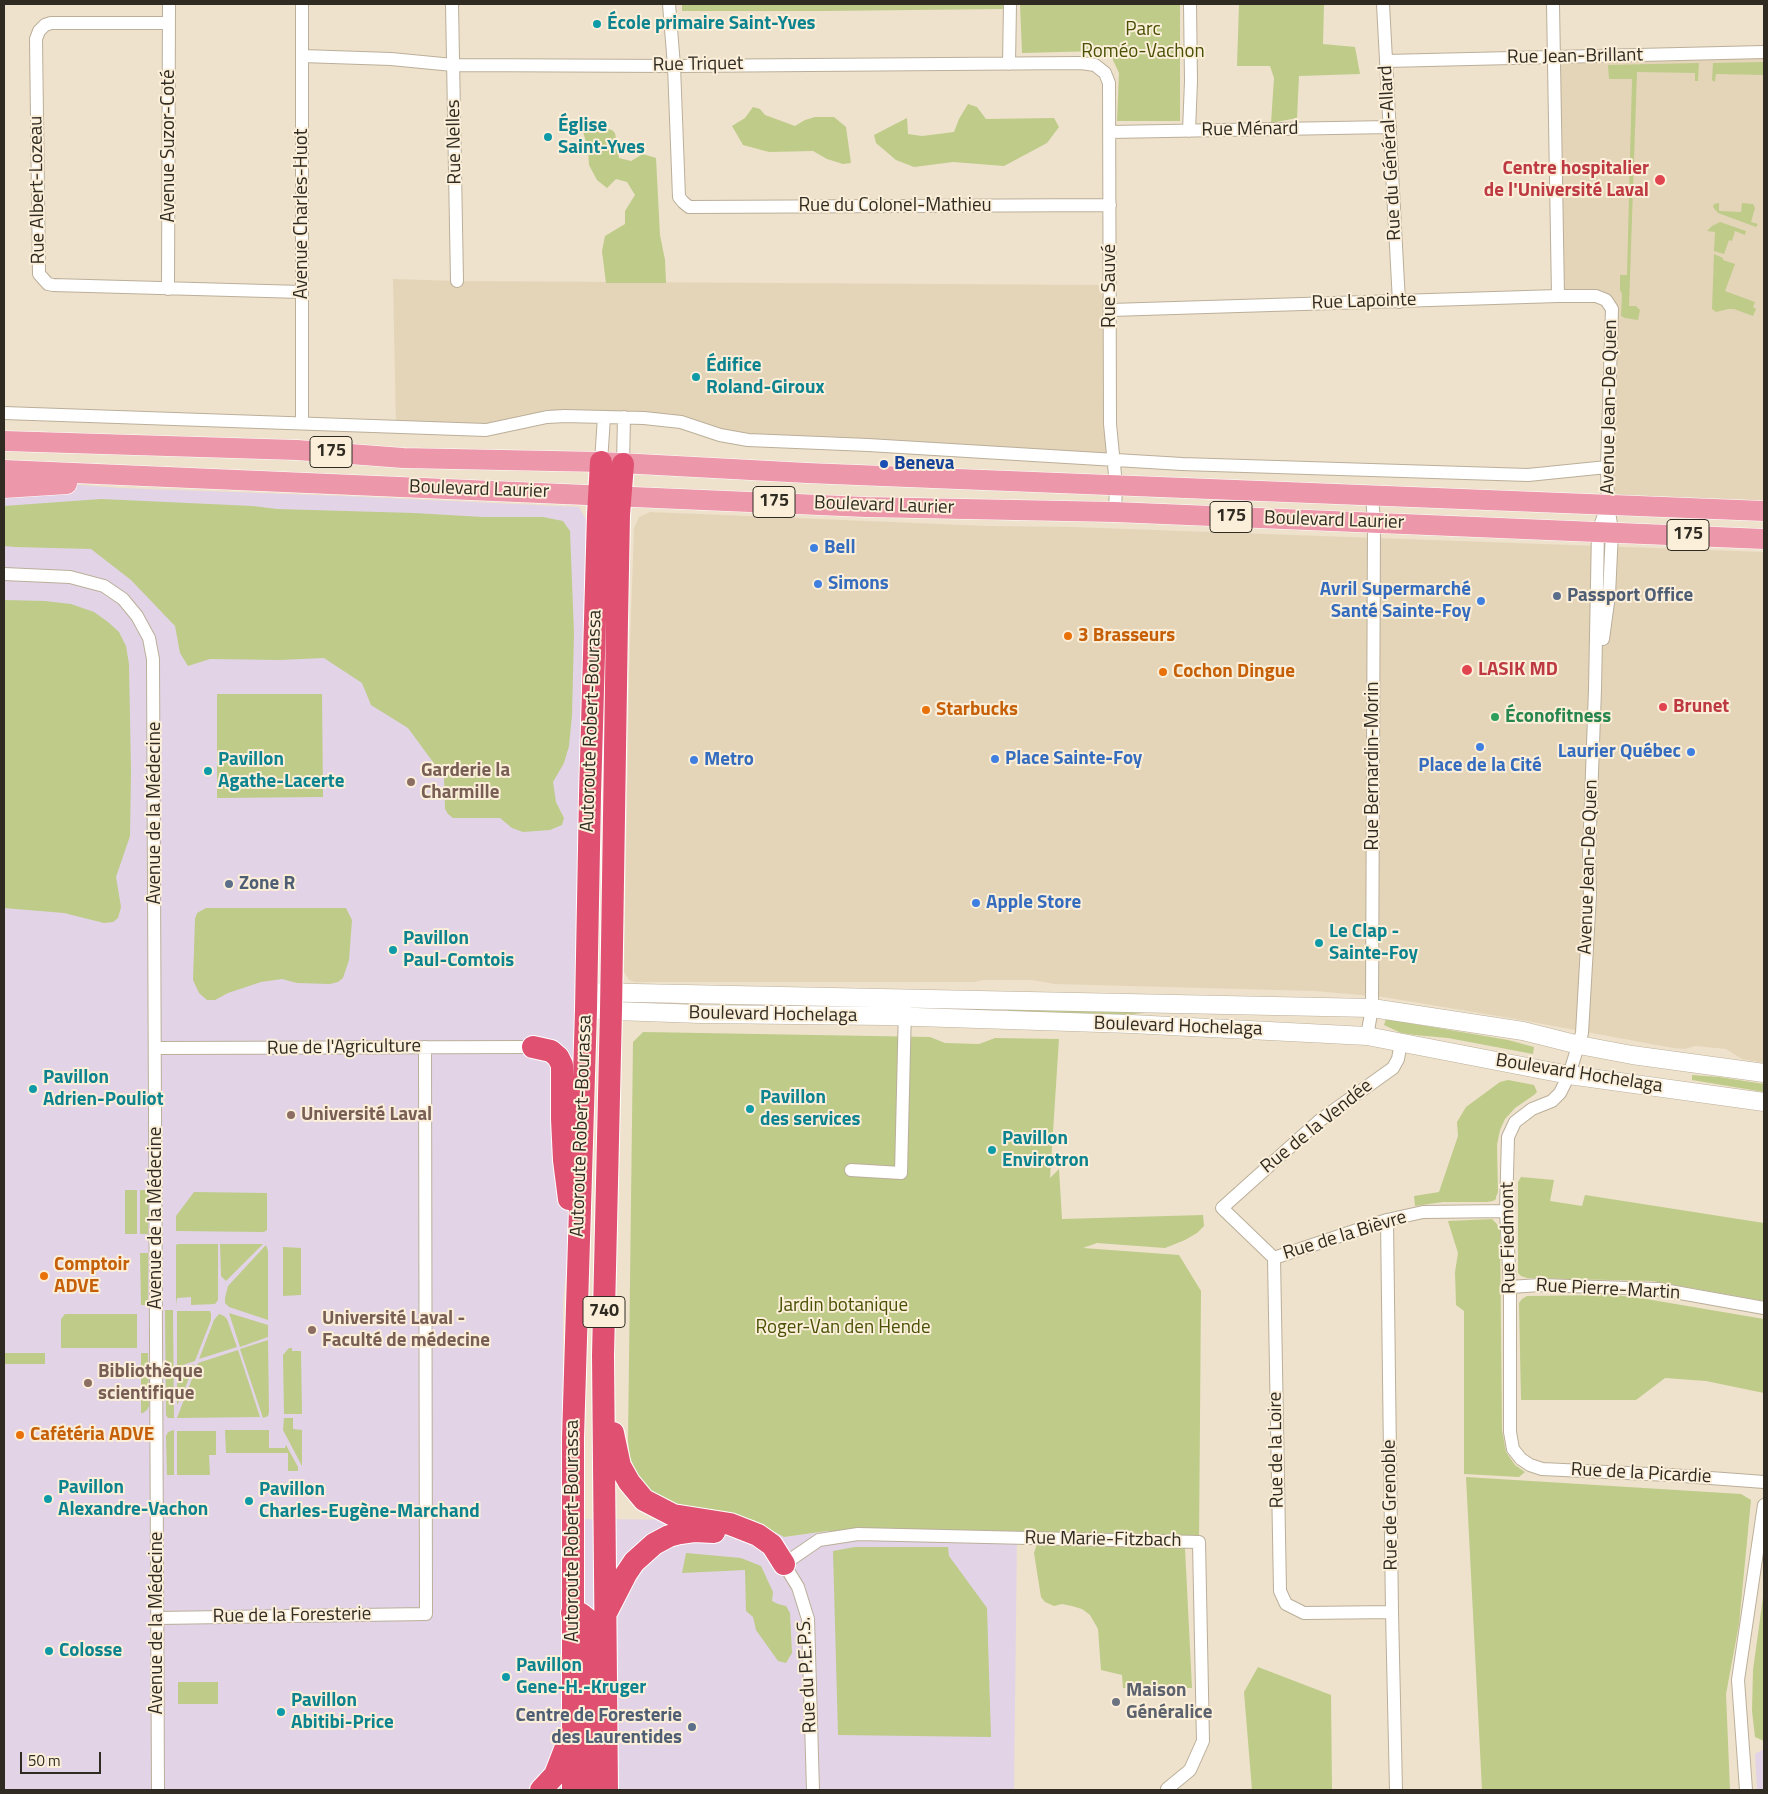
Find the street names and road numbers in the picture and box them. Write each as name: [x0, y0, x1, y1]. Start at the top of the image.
street label: Rue Jean-Brillant: [1507, 44, 1643, 70]
street label: Rue Triquet: [652, 53, 744, 77]
street label: Rue du Général-Allard: [1375, 65, 1407, 241]
street label: Avenue Suzor-Coté: [158, 69, 180, 223]
street label: Rue Nelles: [443, 99, 467, 185]
street label: Rue Albert-Lozeau: [25, 115, 51, 265]
street label: Rue Ménard: [1201, 118, 1299, 142]
street label: Avenue Charles-Huot: [291, 129, 313, 299]
street label: Rue du Colonel-Mathieu: [798, 195, 992, 217]
street label: Rue Sauvé: [1099, 244, 1121, 328]
street label: Rue Lapointe: [1311, 289, 1417, 315]
street label: Avenue Jean-De Quen: [1597, 319, 1623, 495]
road number: 175: [310, 437, 352, 468]
street label: Boulevard Laurier: [408, 476, 550, 504]
road number: 175: [753, 487, 795, 518]
street label: Boulevard Laurier: [813, 492, 955, 520]
road number: 175: [1210, 502, 1252, 532]
street label: Boulevard Laurier: [1263, 507, 1405, 535]
road number: 175: [1667, 520, 1709, 550]
street label: Autoroute Robert-Bourassa: [577, 609, 607, 833]
street label: Rue Bernardin-Morin: [1362, 681, 1384, 851]
street label: Avenue de la Médecine: [144, 722, 166, 904]
street label: Avenue Jean-De Quen: [1575, 779, 1603, 955]
street label: Boulevard Hochelaga: [688, 1002, 858, 1028]
street label: Boulevard Hochelaga: [1093, 1013, 1263, 1041]
street label: Autoroute Robert-Bourassa: [567, 1014, 597, 1238]
street label: Rue de l'Agriculture: [267, 1035, 421, 1061]
street label: Boulevard Hochelaga: [1494, 1050, 1664, 1098]
street label: Rue de la Vendée: [1257, 1075, 1377, 1179]
street label: Avenue de la Médecine: [145, 1127, 167, 1309]
street label: Rue Fiedmont: [1497, 1182, 1521, 1294]
street label: Rue de la Bièvre: [1281, 1206, 1409, 1266]
street label: Rue Pierre-Martin: [1535, 1275, 1681, 1305]
road number: 740: [583, 1296, 625, 1328]
street label: Rue de la Loire: [1265, 1392, 1289, 1508]
street label: Autoroute Robert-Bourassa: [562, 1420, 584, 1642]
street label: Rue de Grenoble: [1378, 1439, 1404, 1571]
street label: Rue de la Picardie: [1570, 1459, 1712, 1489]
street label: Rue Marie-Fitzbach: [1024, 1527, 1182, 1553]
street label: Avenue de la Médecine: [146, 1532, 168, 1714]
street label: Rue de la Foresterie: [213, 1603, 371, 1629]
street label: Rue du P.E.P.S.: [794, 1616, 822, 1734]

